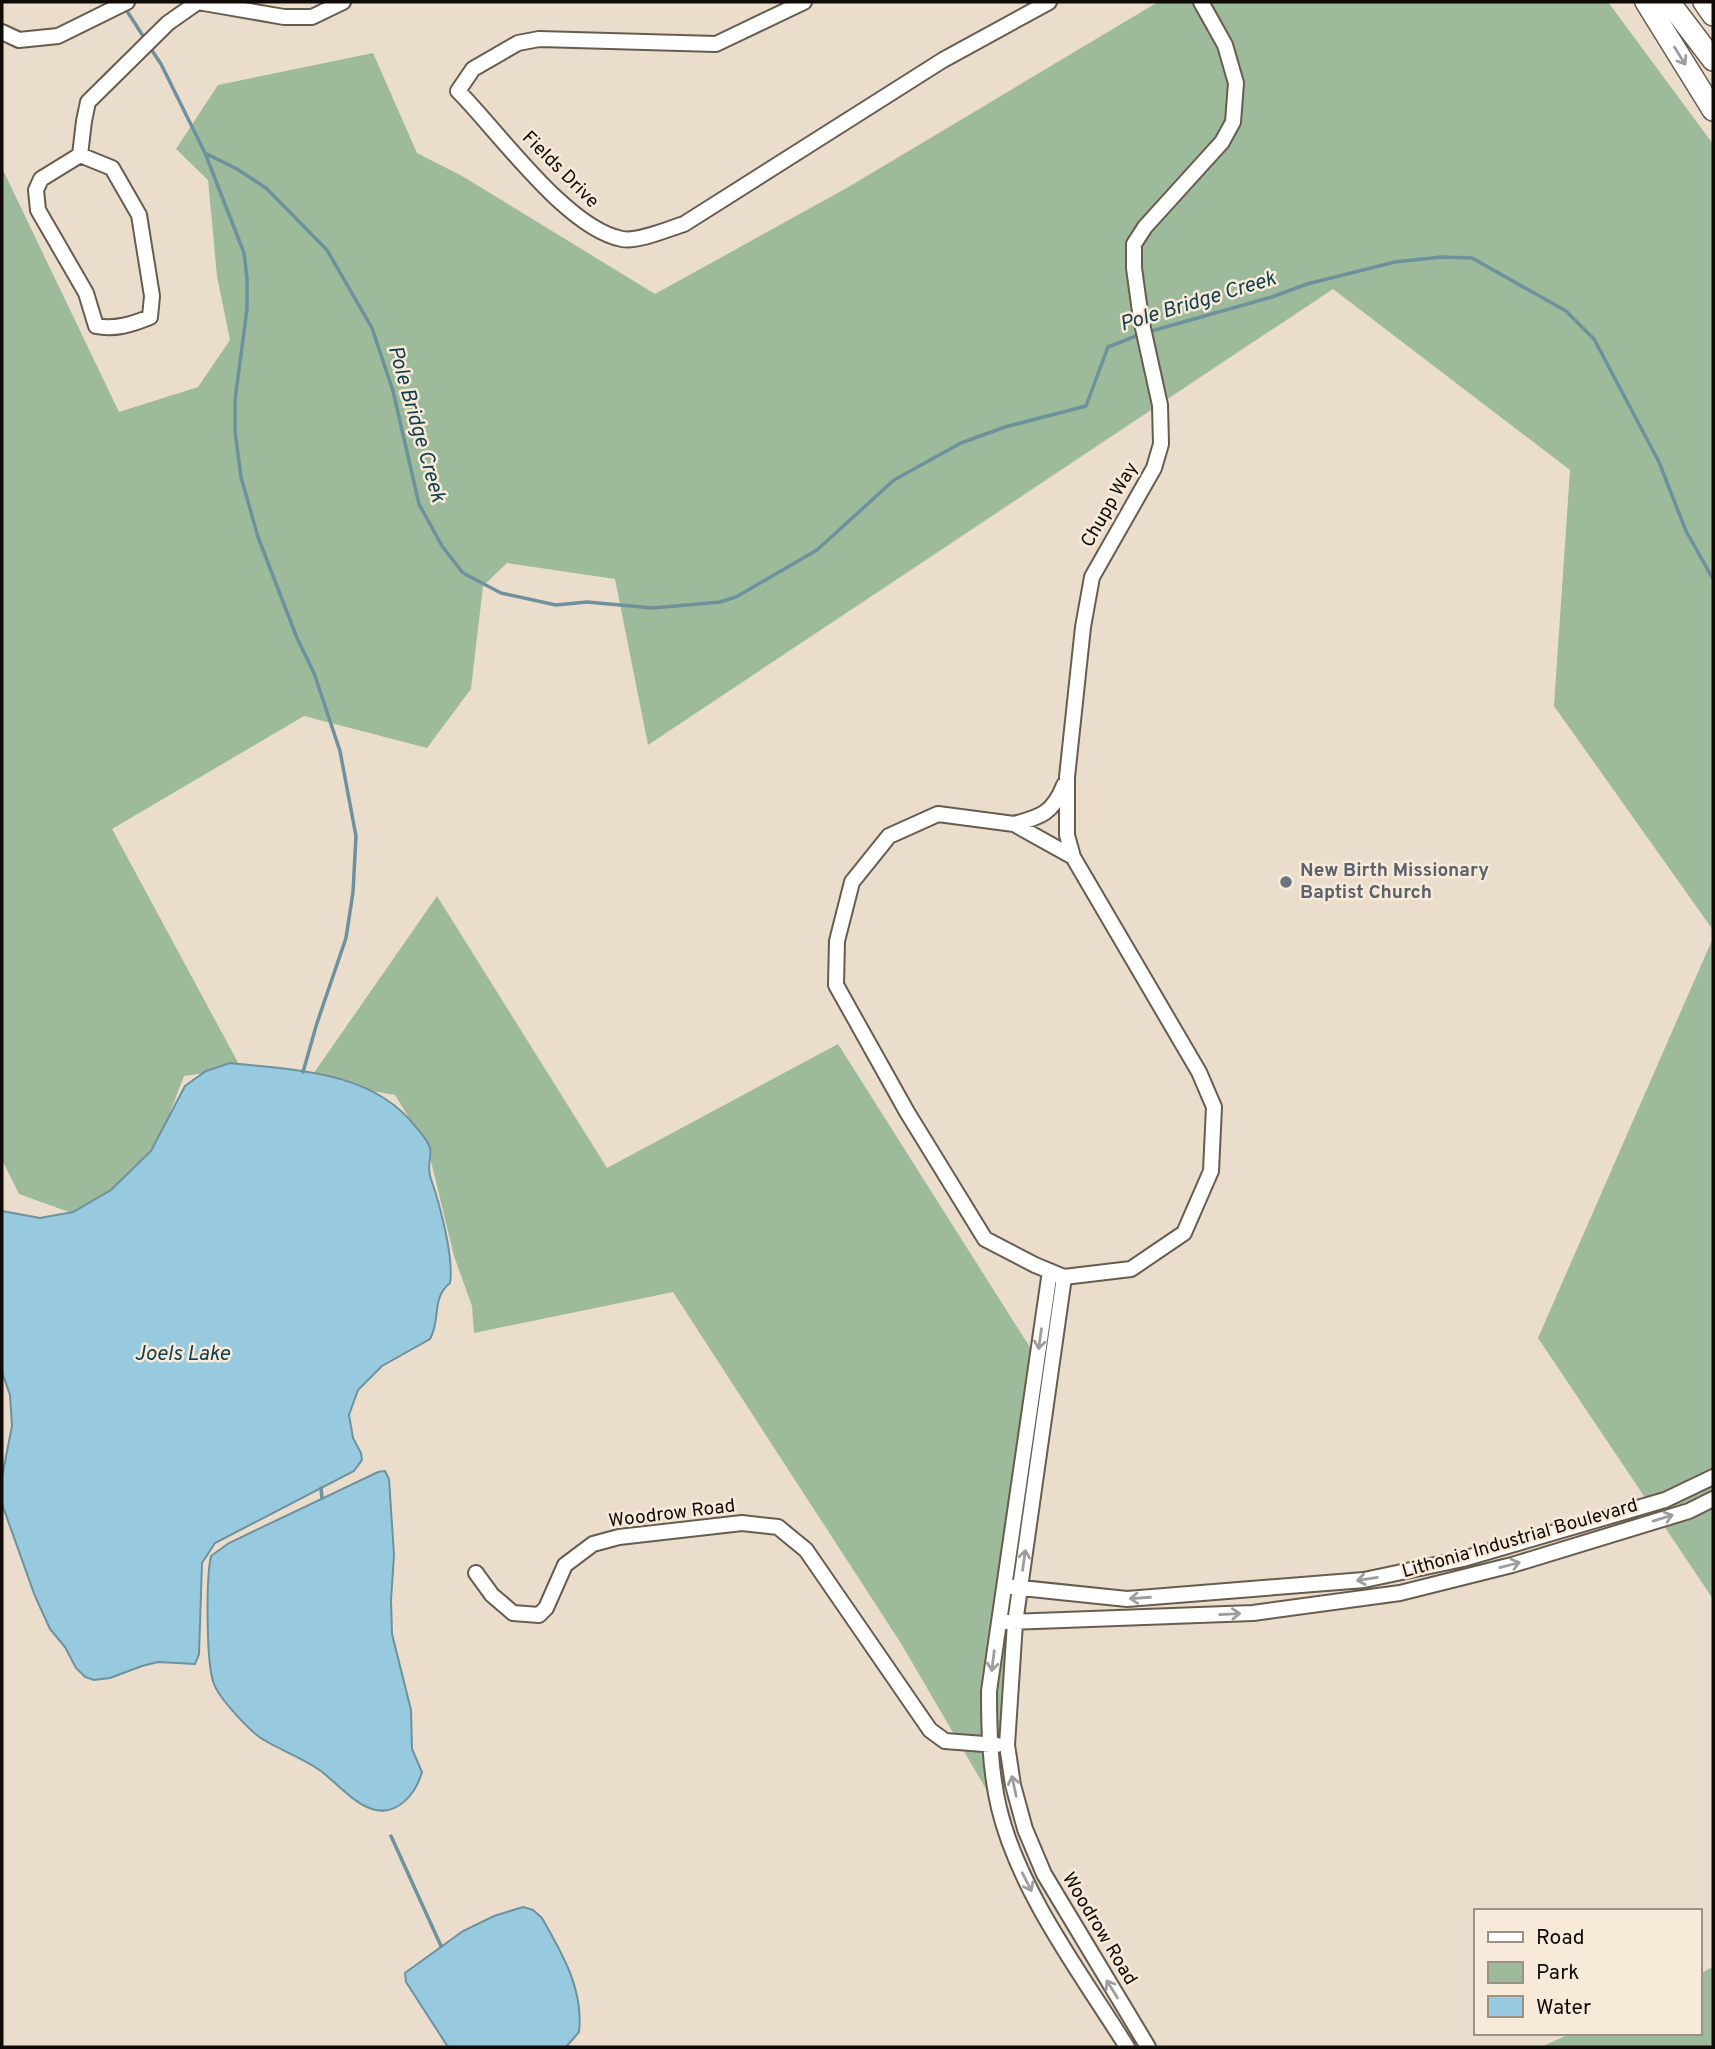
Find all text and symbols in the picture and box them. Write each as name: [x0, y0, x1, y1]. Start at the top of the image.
one-way arrow: [1673, 45, 1687, 65]
street label: Fields Drive: [516, 126, 604, 214]
water label: Pole Bridge Creek: [1117, 265, 1280, 339]
water label: Pole Bridge Creek: [381, 343, 451, 506]
street label: Chupp Way: [1076, 458, 1144, 552]
place label: New Birth Missionary Baptist Church: [1300, 859, 1489, 905]
marker: New Birth Missionary Baptist Church: [1278, 874, 1294, 890]
one-way arrow: [1033, 1327, 1046, 1350]
water label: Joels Lake: [134, 1341, 231, 1368]
street label: Woodrow Road: [607, 1494, 737, 1534]
street label: Lithonia Industrial Boulevard: [1399, 1494, 1641, 1584]
one-way arrow: [1652, 1511, 1674, 1524]
one-way arrow: [1017, 1549, 1030, 1572]
one-way arrow: [1498, 1558, 1520, 1571]
one-way arrow: [1356, 1573, 1379, 1586]
one-way arrow: [1129, 1592, 1152, 1605]
one-way arrow: [1218, 1607, 1241, 1620]
one-way arrow: [986, 1649, 999, 1672]
one-way arrow: [1007, 1775, 1021, 1798]
street label: Woodrow Road: [1056, 1868, 1142, 1990]
one-way arrow: [1020, 1871, 1034, 1892]
legend: [1474, 1909, 1701, 2035]
text: Road: [1536, 1925, 1585, 1952]
text: Park: [1536, 1960, 1579, 1987]
one-way arrow: [1105, 1980, 1119, 2000]
text: Water: [1536, 1995, 1591, 2022]

